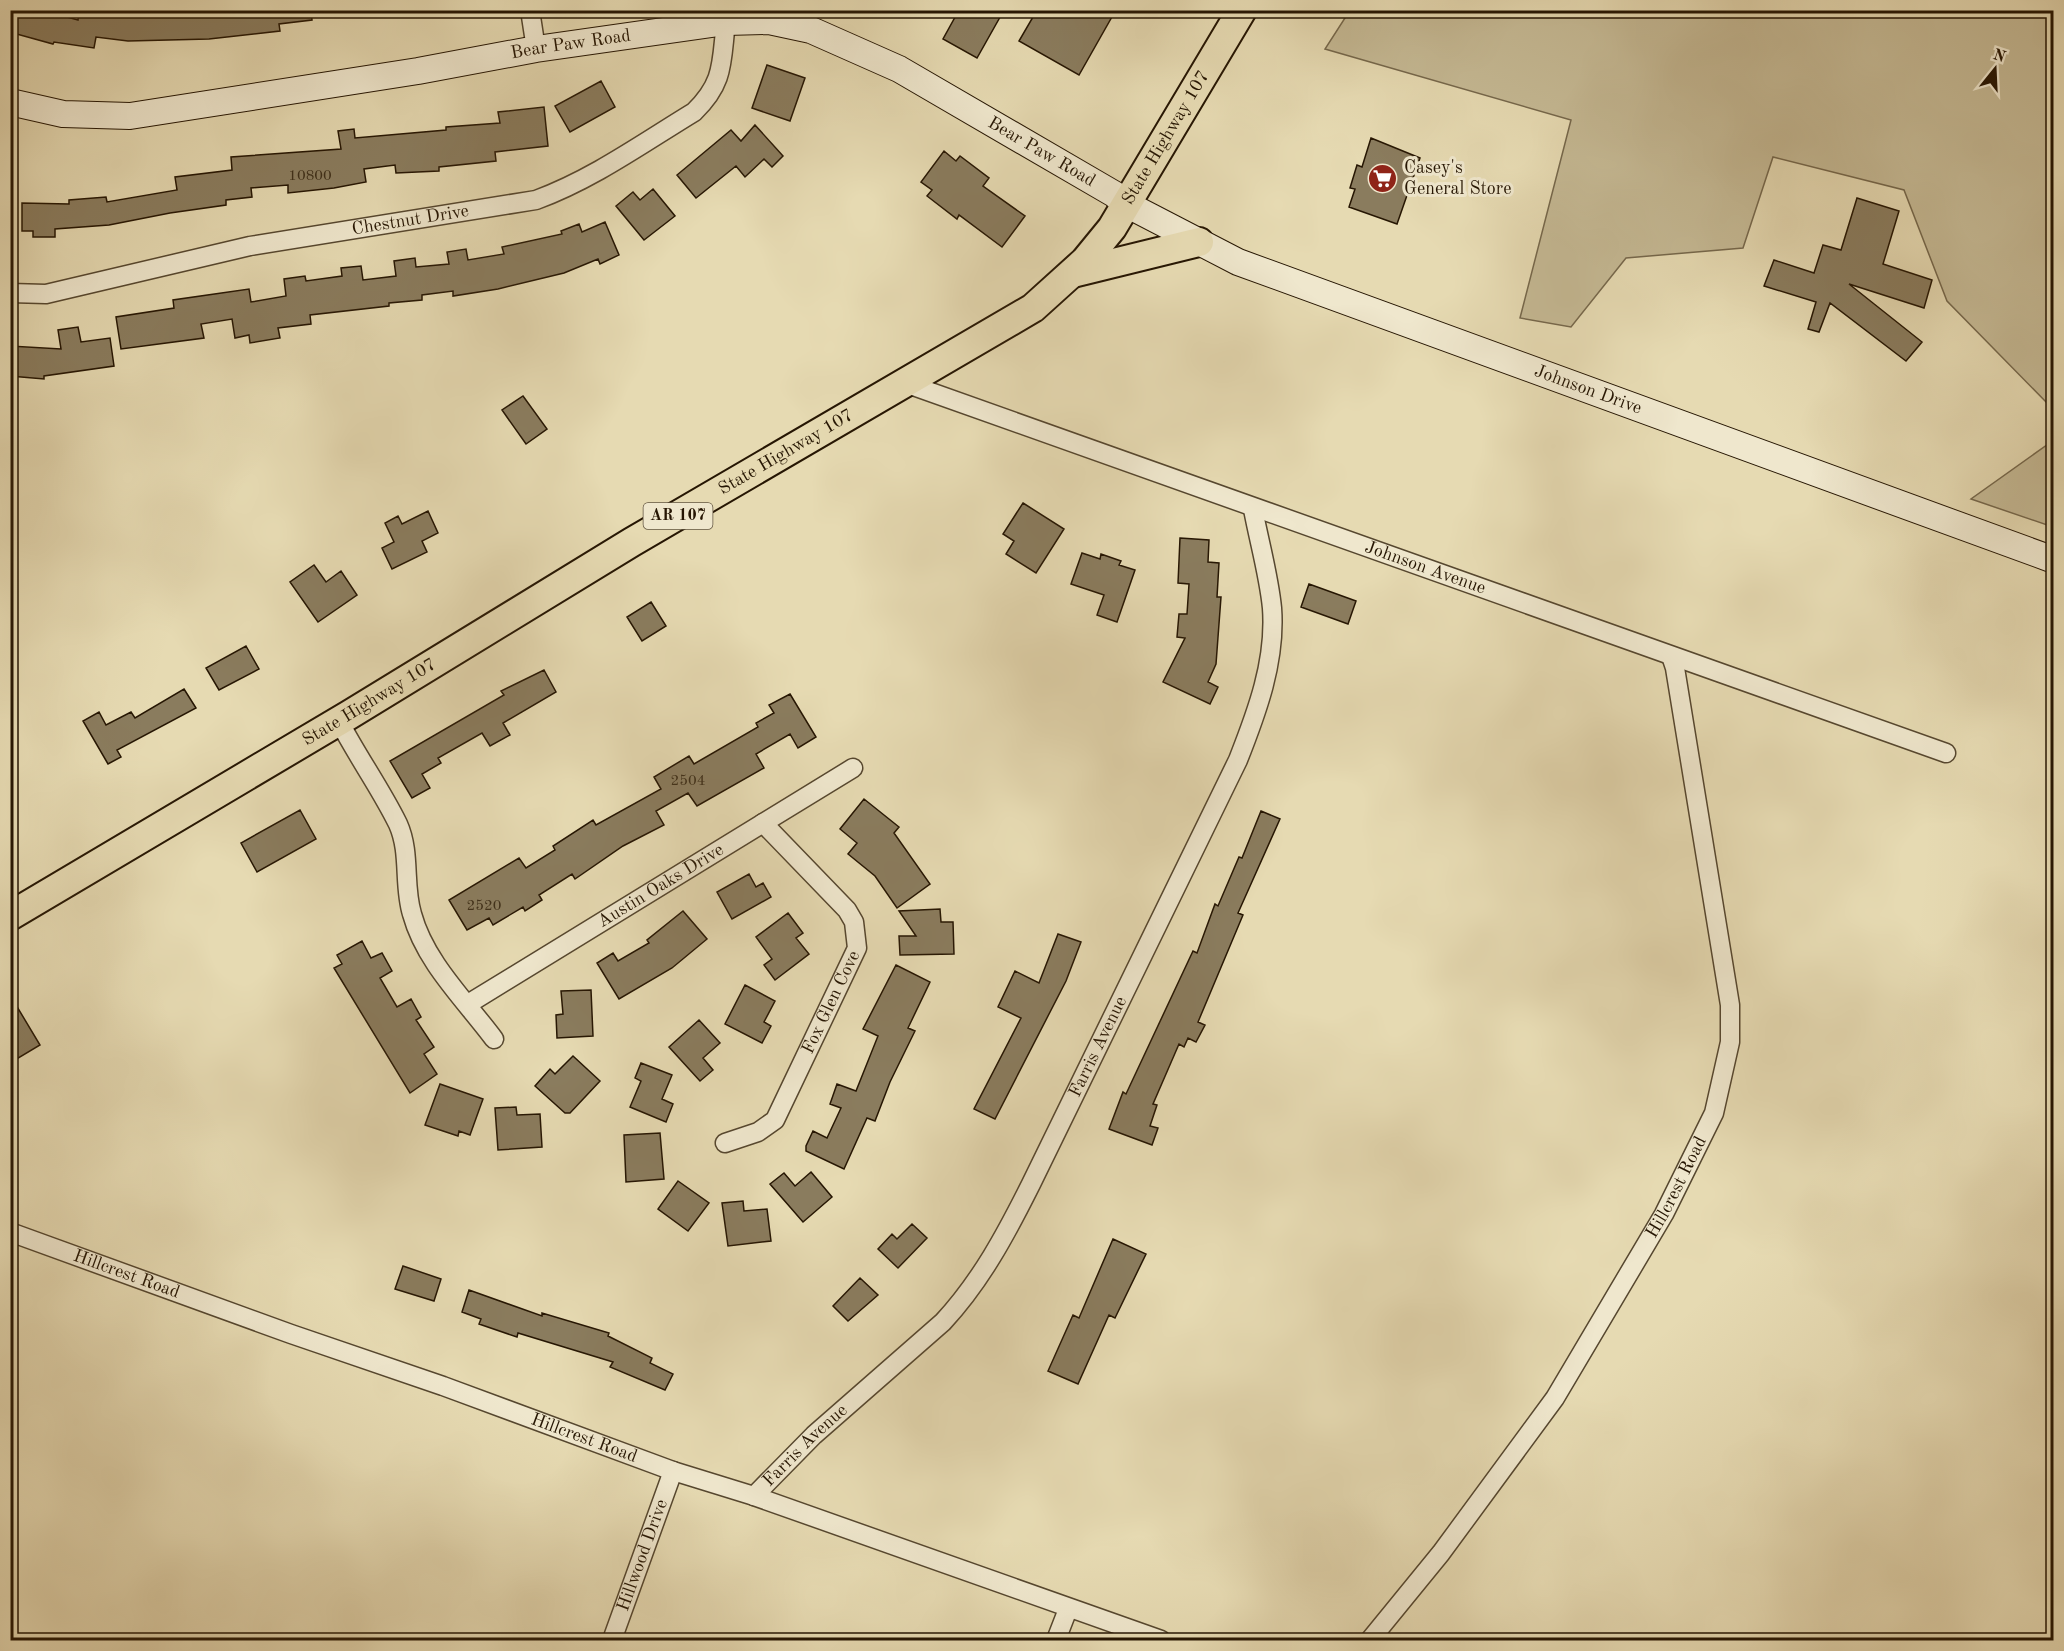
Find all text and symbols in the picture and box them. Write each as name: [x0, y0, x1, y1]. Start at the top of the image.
street label: Bear Paw Road: [509, 27, 632, 63]
north arrow: [1965, 39, 2025, 99]
text: N: [1991, 47, 2008, 66]
street label: State Highway 107: [1119, 68, 1213, 208]
street label: Bear Paw Road: [985, 114, 1098, 190]
place label: Casey's General Store: [1404, 159, 1511, 198]
supermarket icon: Casey's General Store: [1367, 162, 1399, 194]
house number: 10800: [288, 169, 332, 184]
street label: Chestnut Drive: [351, 202, 470, 238]
street label: Johnson Drive: [1532, 362, 1644, 418]
street label: State Highway 107: [715, 406, 856, 498]
road number: AR 107: [644, 503, 712, 529]
street label: Johnson Avenue: [1362, 538, 1488, 598]
street label: State Highway 107: [299, 655, 439, 749]
house number: 2504: [671, 774, 705, 789]
street label: Austin Oaks Drive: [595, 841, 727, 931]
house number: 2520: [467, 899, 501, 914]
street label: Fox Glen Cove: [799, 948, 863, 1057]
street label: Farris Avenue: [1066, 994, 1130, 1100]
street label: Hillcrest Road: [1643, 1134, 1710, 1241]
street label: Hillcrest Road: [71, 1247, 182, 1302]
street label: Farris Avenue: [760, 1401, 851, 1490]
street label: Hillcrest Road: [529, 1410, 640, 1466]
street label: Hillwood Drive: [614, 1497, 671, 1614]

